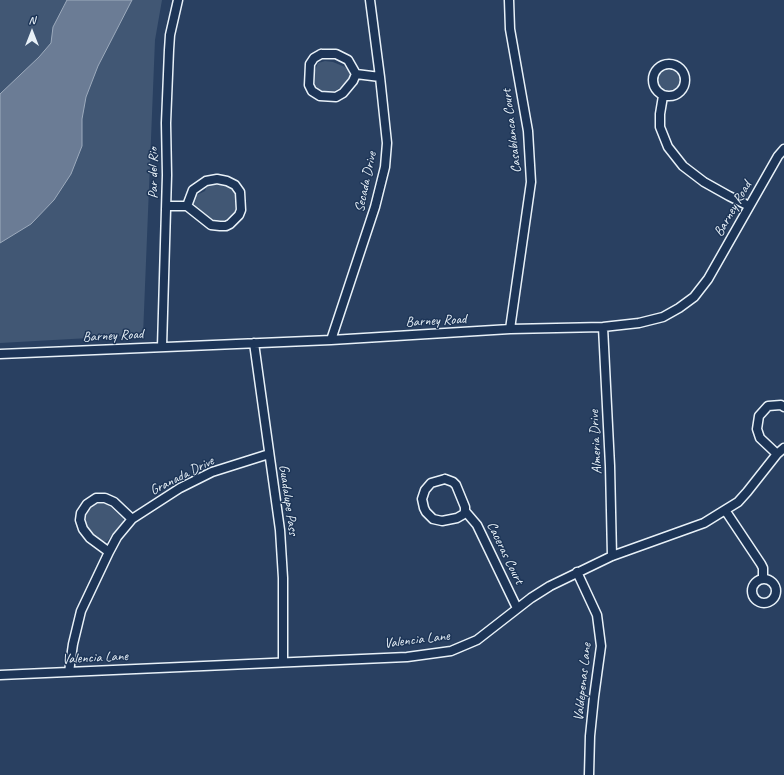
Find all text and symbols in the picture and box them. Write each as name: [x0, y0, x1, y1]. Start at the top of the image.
north arrow: [12, 12, 52, 52]
text: N: [29, 13, 35, 27]
street label: Casablanca Court: [499, 88, 525, 174]
street label: Par del Rio: [145, 147, 161, 199]
street label: Secada Drive: [351, 150, 381, 214]
street label: Barney Road: [711, 178, 755, 240]
street label: Barney Road: [405, 311, 467, 331]
street label: Barney Road: [82, 326, 144, 346]
street label: Almeria Drive: [586, 409, 606, 475]
street label: Granada Drive: [147, 453, 217, 499]
street label: Guadalupe Pass: [275, 464, 301, 536]
street label: Caceras Court: [483, 519, 527, 587]
street label: Valencia Lane: [383, 628, 451, 652]
street label: Valdepenas Lane: [571, 642, 595, 722]
street label: Valencia Lane: [62, 648, 128, 668]

